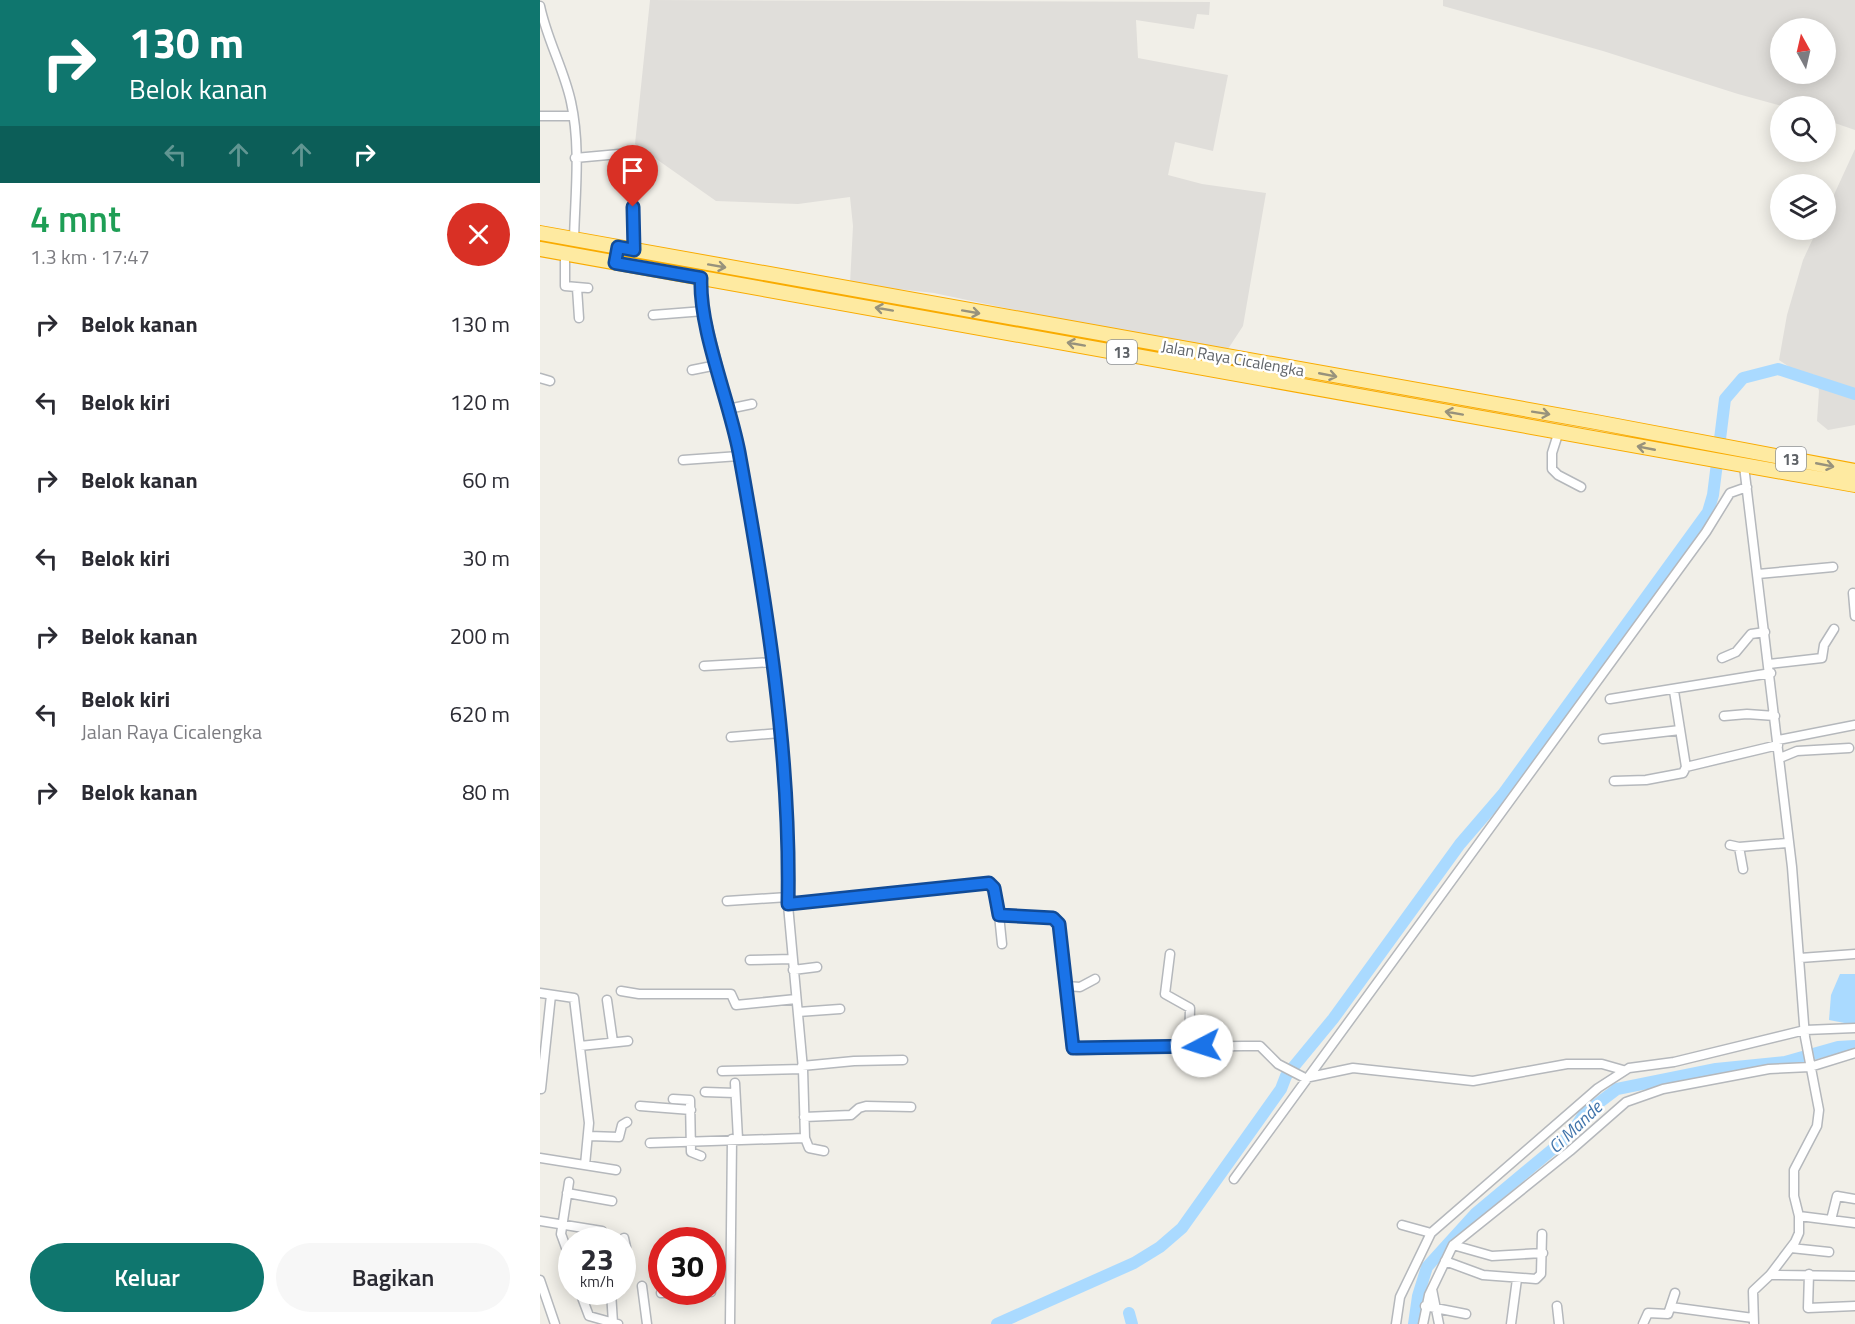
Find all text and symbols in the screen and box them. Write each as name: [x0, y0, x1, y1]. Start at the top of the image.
text: 130 m: [129, 10, 244, 74]
north arrow: [1770, 18, 1836, 84]
map controls: [1770, 18, 1836, 240]
icon: right: [30, 24, 108, 102]
text: Belok kanan: [129, 68, 268, 109]
button: search: [1770, 96, 1836, 162]
icon: left: [159, 138, 192, 171]
icon: ahead: [222, 138, 255, 171]
icon: ahead: [285, 138, 318, 171]
icon: right: [348, 138, 381, 171]
pin: [607, 145, 658, 207]
icon: arrive: [616, 154, 649, 187]
button: layers: [1770, 174, 1836, 240]
text: 4 mnt: [30, 191, 121, 246]
button: close: [447, 203, 510, 266]
text: 1.3 km · 17:47: [30, 241, 150, 272]
one-way arrow: [706, 261, 726, 272]
one-way arrow: [875, 303, 895, 314]
one-way arrow: [960, 306, 980, 317]
text: Belok kanan: [81, 307, 198, 341]
text: 130 m: [450, 307, 510, 341]
icon: right: [30, 308, 63, 341]
street label: Jalan Raya Cicalengka: [1160, 334, 1306, 382]
one-way arrow: [1067, 338, 1087, 349]
road number: 13: [1107, 340, 1137, 364]
one-way arrow: [1318, 370, 1337, 381]
text: Belok kiri: [81, 385, 170, 419]
text: 120 m: [450, 385, 510, 419]
icon: left: [30, 386, 63, 419]
one-way arrow: [1445, 407, 1464, 418]
one-way arrow: [1530, 408, 1550, 419]
one-way arrow: [1637, 442, 1656, 453]
road number: 13: [1776, 447, 1806, 471]
one-way arrow: [1815, 460, 1834, 471]
text: Belok kanan: [81, 463, 198, 497]
text: 60 m: [462, 463, 510, 497]
icon: right: [30, 464, 63, 497]
text: Belok kiri: [81, 541, 170, 575]
text: 30 m: [462, 541, 510, 575]
icon: left: [30, 542, 63, 575]
text: Belok kanan: [81, 619, 198, 653]
text: 200 m: [450, 619, 510, 653]
icon: right: [30, 620, 63, 653]
text: Belok kiri: [81, 682, 170, 716]
text: 620 m: [450, 697, 510, 731]
icon: left: [30, 698, 63, 731]
text: Jalan Raya Cicalengka: [81, 716, 262, 747]
text: Belok kanan: [81, 775, 198, 809]
text: 80 m: [462, 775, 510, 809]
icon: right: [30, 776, 63, 809]
position arrow: [1170, 1014, 1234, 1078]
water label: Ci Mande: [1542, 1093, 1609, 1160]
speed limit sign: 30: [648, 1227, 726, 1305]
text: 23: [580, 1236, 614, 1282]
button: Keluar: [30, 1243, 264, 1312]
button: Bagikan: [276, 1243, 510, 1312]
text: km/h: [580, 1270, 614, 1293]

